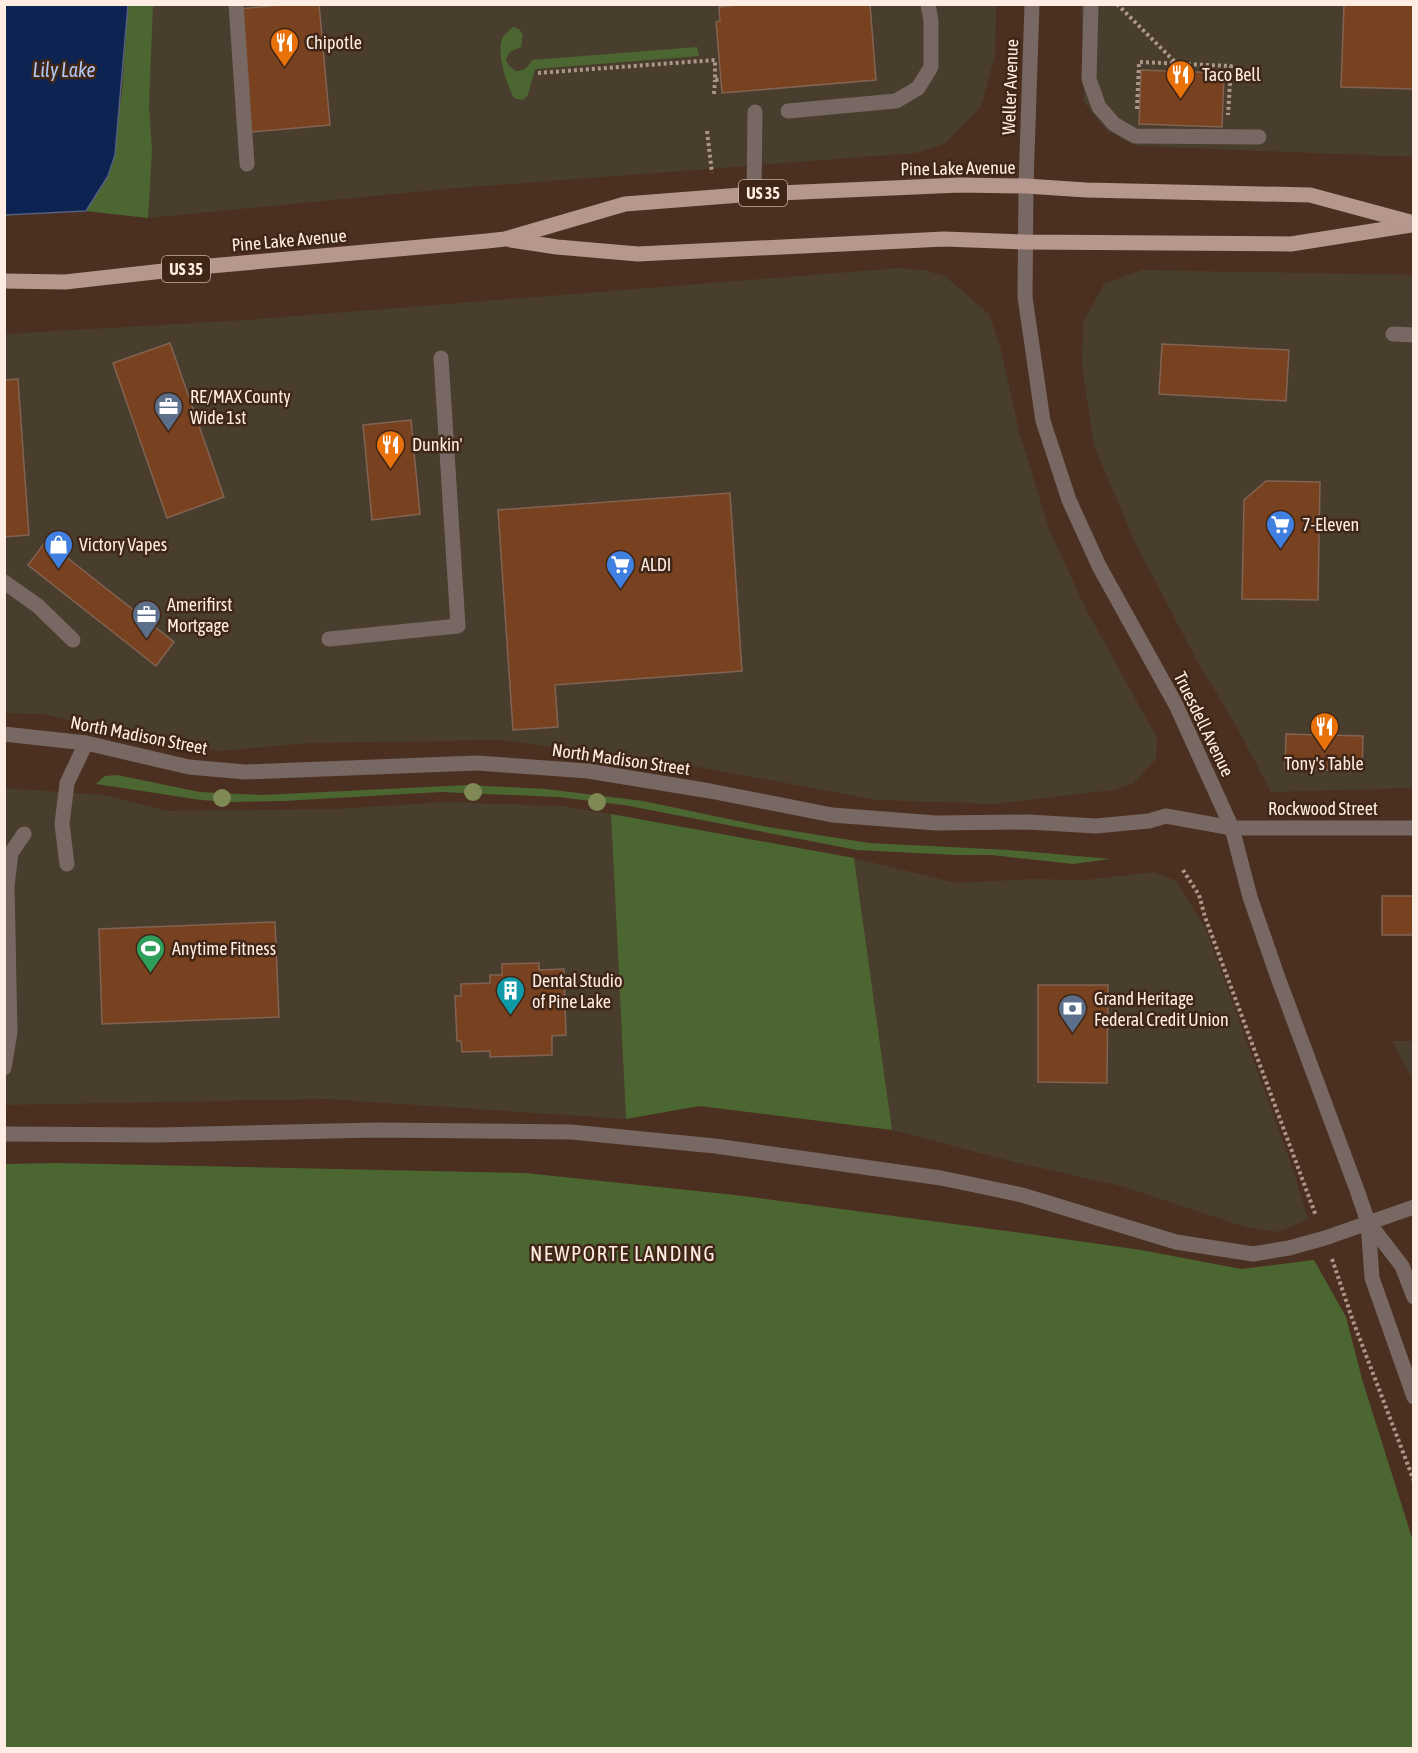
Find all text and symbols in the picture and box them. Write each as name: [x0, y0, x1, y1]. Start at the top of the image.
restaurant icon: Chipotle: [269, 26, 301, 68]
place label: Chipotle: [306, 32, 362, 53]
street label: Weller Avenue: [998, 39, 1022, 135]
water label: Lily Lake: [33, 58, 95, 81]
restaurant icon: Taco Bell: [1165, 58, 1197, 100]
place label: Taco Bell: [1202, 64, 1261, 85]
street label: Pine Lake Avenue: [900, 156, 1016, 180]
road number: US 35: [739, 180, 787, 206]
street label: Pine Lake Avenue: [231, 225, 347, 255]
road number: US 35: [162, 256, 210, 282]
place label: RE/MAX County Wide 1st: [190, 386, 291, 428]
office icon: RE/MAX County Wide 1st: [153, 390, 185, 432]
restaurant icon: Dunkin': [375, 428, 407, 470]
place label: Dunkin': [412, 434, 462, 455]
supermarket icon: 7-Eleven: [1265, 508, 1297, 550]
place label: 7-Eleven: [1302, 514, 1359, 535]
shop icon: Victory Vapes: [42, 528, 74, 570]
place label: Victory Vapes: [79, 534, 167, 555]
supermarket icon: ALDI: [604, 548, 636, 590]
place label: ALDI: [641, 554, 671, 575]
place label: Amerifirst Mortgage: [167, 594, 232, 636]
office icon: Amerifirst Mortgage: [130, 598, 162, 640]
street label: Truesdell Avenue: [1170, 668, 1238, 780]
restaurant icon: Tony's Table: [1308, 710, 1340, 752]
street label: North Madison Street: [69, 711, 209, 759]
street label: North Madison Street: [551, 739, 691, 779]
place label: Tony's Table: [1284, 753, 1364, 774]
street label: Rockwood Street: [1268, 798, 1378, 819]
sports icon: Anytime Fitness: [135, 932, 167, 974]
place label: Anytime Fitness: [172, 938, 276, 959]
place label: Dental Studio of Pine Lake: [532, 970, 622, 1012]
building icon: Dental Studio of Pine Lake: [495, 974, 527, 1016]
place label: Grand Heritage Federal Credit Union: [1094, 988, 1229, 1030]
bank icon: Grand Heritage Federal Credit Union: [1057, 992, 1089, 1034]
district label: NEWPORTE LANDING: [530, 1241, 716, 1265]

